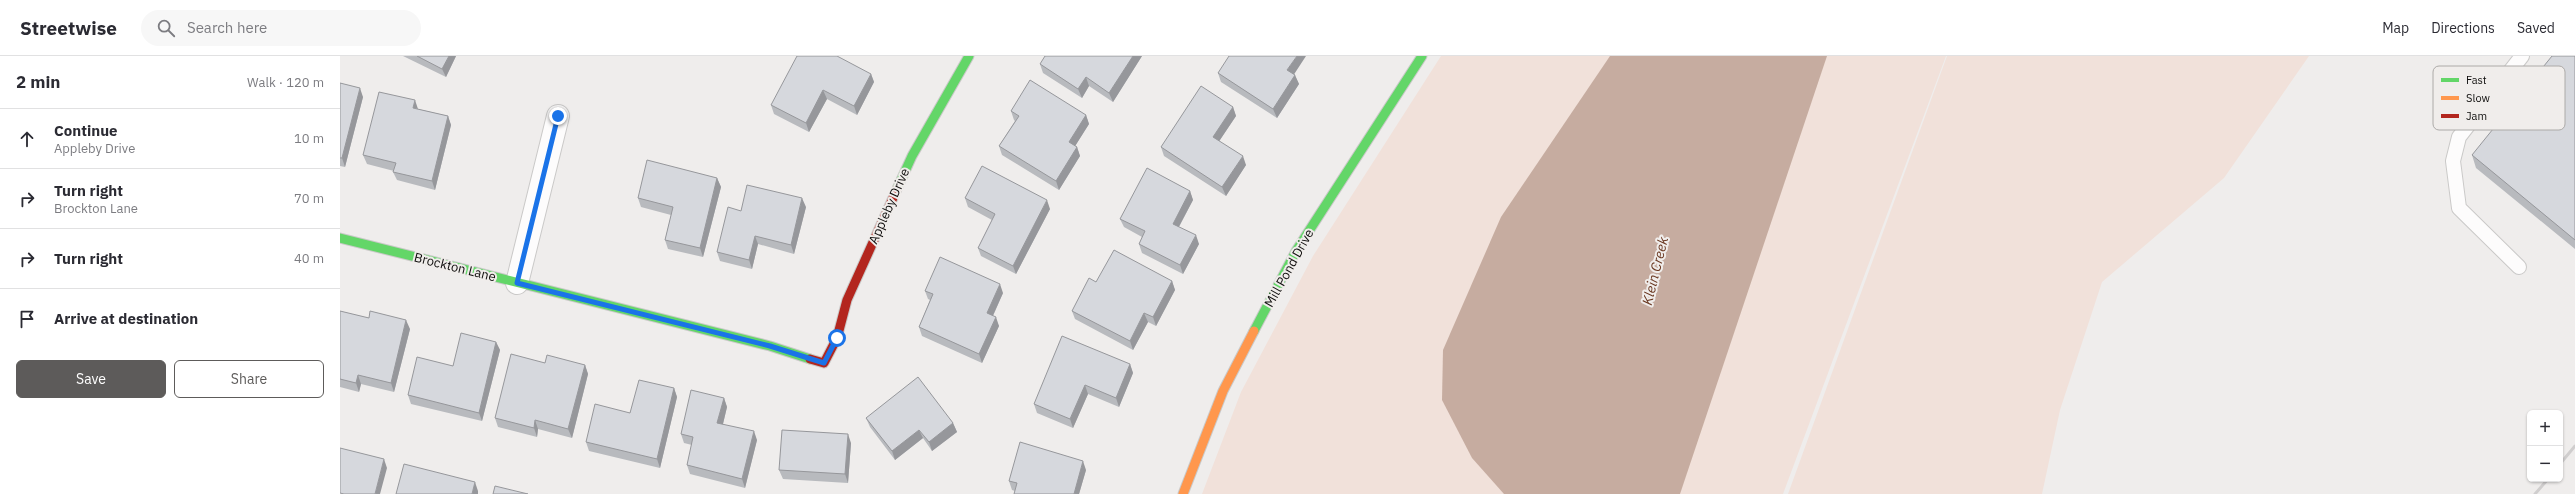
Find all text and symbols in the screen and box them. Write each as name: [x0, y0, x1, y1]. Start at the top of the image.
search box: [141, 10, 421, 46]
text: Streetwise: [20, 16, 117, 40]
icon: search: [155, 17, 177, 39]
text: Search here: [187, 18, 267, 37]
text: Map: [2382, 19, 2409, 37]
text: Directions: [2431, 19, 2495, 37]
text: Saved: [2517, 19, 2555, 37]
legend: [2433, 66, 2565, 130]
text: 2 min: [16, 71, 60, 93]
text: Fast: [2466, 73, 2487, 87]
text: Walk · 120 m: [247, 74, 324, 91]
text: Slow: [2466, 91, 2490, 105]
route end: [549, 107, 567, 125]
text: Jam: [2466, 109, 2487, 123]
text: Continue: [54, 121, 118, 140]
icon: ahead: [16, 128, 38, 150]
text: 10 m: [294, 130, 324, 147]
text: Appleby Drive: [54, 140, 135, 157]
street label: Appleby Drive: [865, 165, 913, 247]
text: Turn right: [54, 181, 123, 200]
icon: right: [16, 188, 38, 210]
text: 70 m: [294, 190, 324, 207]
text: Brockton Lane: [54, 200, 138, 217]
street label: Mill Pond Drive: [1260, 226, 1318, 310]
water label: Klein Creek: [1638, 234, 1672, 307]
icon: right: [16, 248, 38, 270]
text: Turn right: [54, 249, 123, 268]
street label: Brockton Lane: [412, 249, 498, 285]
text: 40 m: [294, 250, 324, 267]
icon: arrive: [16, 308, 38, 330]
text: Arrive at destination: [54, 309, 198, 328]
route start: [828, 329, 846, 347]
button: Save: [16, 360, 166, 398]
button: Share: [174, 360, 324, 398]
map controls: [2527, 410, 2563, 482]
button: +: [2527, 410, 2563, 446]
button: −: [2527, 446, 2563, 482]

